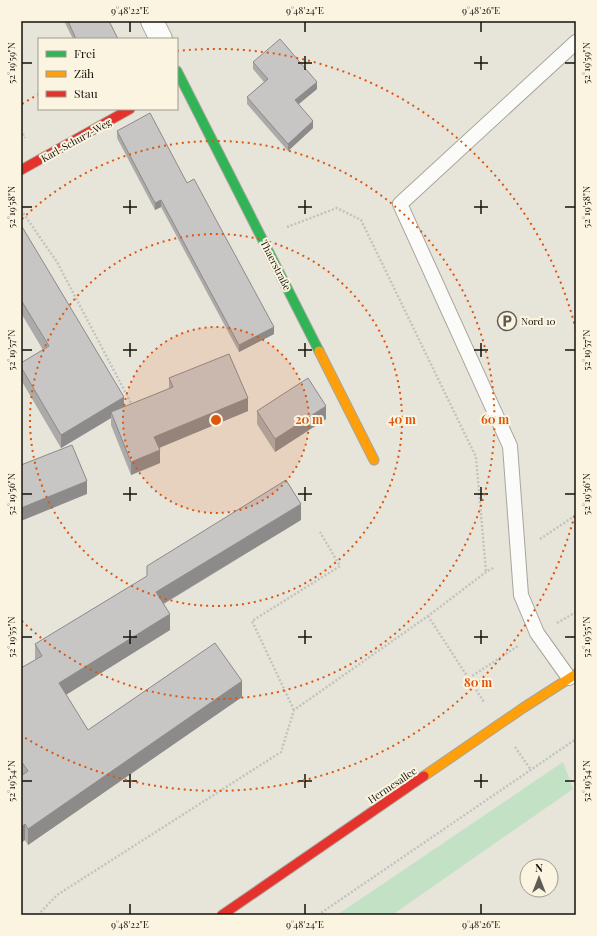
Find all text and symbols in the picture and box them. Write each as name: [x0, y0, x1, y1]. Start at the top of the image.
text: 9°48'22"E: [111, 3, 149, 17]
text: 9°48'24"E: [286, 3, 324, 17]
text: 9°48'26"E: [462, 3, 500, 17]
legend: [38, 38, 178, 110]
text: 52°19'59"N: [4, 42, 18, 84]
text: 52°19'59"N: [579, 42, 593, 84]
text: Frei: [74, 45, 96, 61]
text: Zäh: [74, 65, 94, 81]
text: Stau: [74, 85, 98, 101]
street label: Karl-Schurz-Weg: [38, 115, 114, 165]
text: 52°19'58"N: [4, 186, 18, 228]
text: 52°19'58"N: [579, 186, 593, 228]
street label: Thaerstraße: [257, 237, 295, 293]
parking icon: Nord 10: [496, 310, 518, 332]
place label: Nord 10: [521, 314, 556, 328]
text: 52°19'57"N: [4, 330, 18, 370]
text: 52°19'57"N: [579, 330, 593, 370]
text: 20 m: [295, 411, 323, 427]
text: 40 m: [388, 411, 416, 427]
text: 60 m: [481, 411, 509, 427]
centre of rings: [209, 413, 223, 427]
text: 52°19'56"N: [4, 473, 18, 515]
text: 52°19'56"N: [579, 473, 593, 515]
text: 52°19'55"N: [4, 617, 18, 657]
text: 52°19'55"N: [579, 617, 593, 657]
text: 80 m: [464, 674, 492, 690]
text: 52°19'54"N: [4, 760, 18, 802]
text: 52°19'54"N: [579, 760, 593, 802]
street label: Hermesallee: [365, 764, 419, 806]
north arrow: [519, 858, 559, 898]
text: N: [535, 860, 543, 875]
text: 9°48'22"E: [111, 917, 149, 931]
text: 9°48'24"E: [286, 917, 324, 931]
text: 9°48'26"E: [462, 917, 500, 931]

